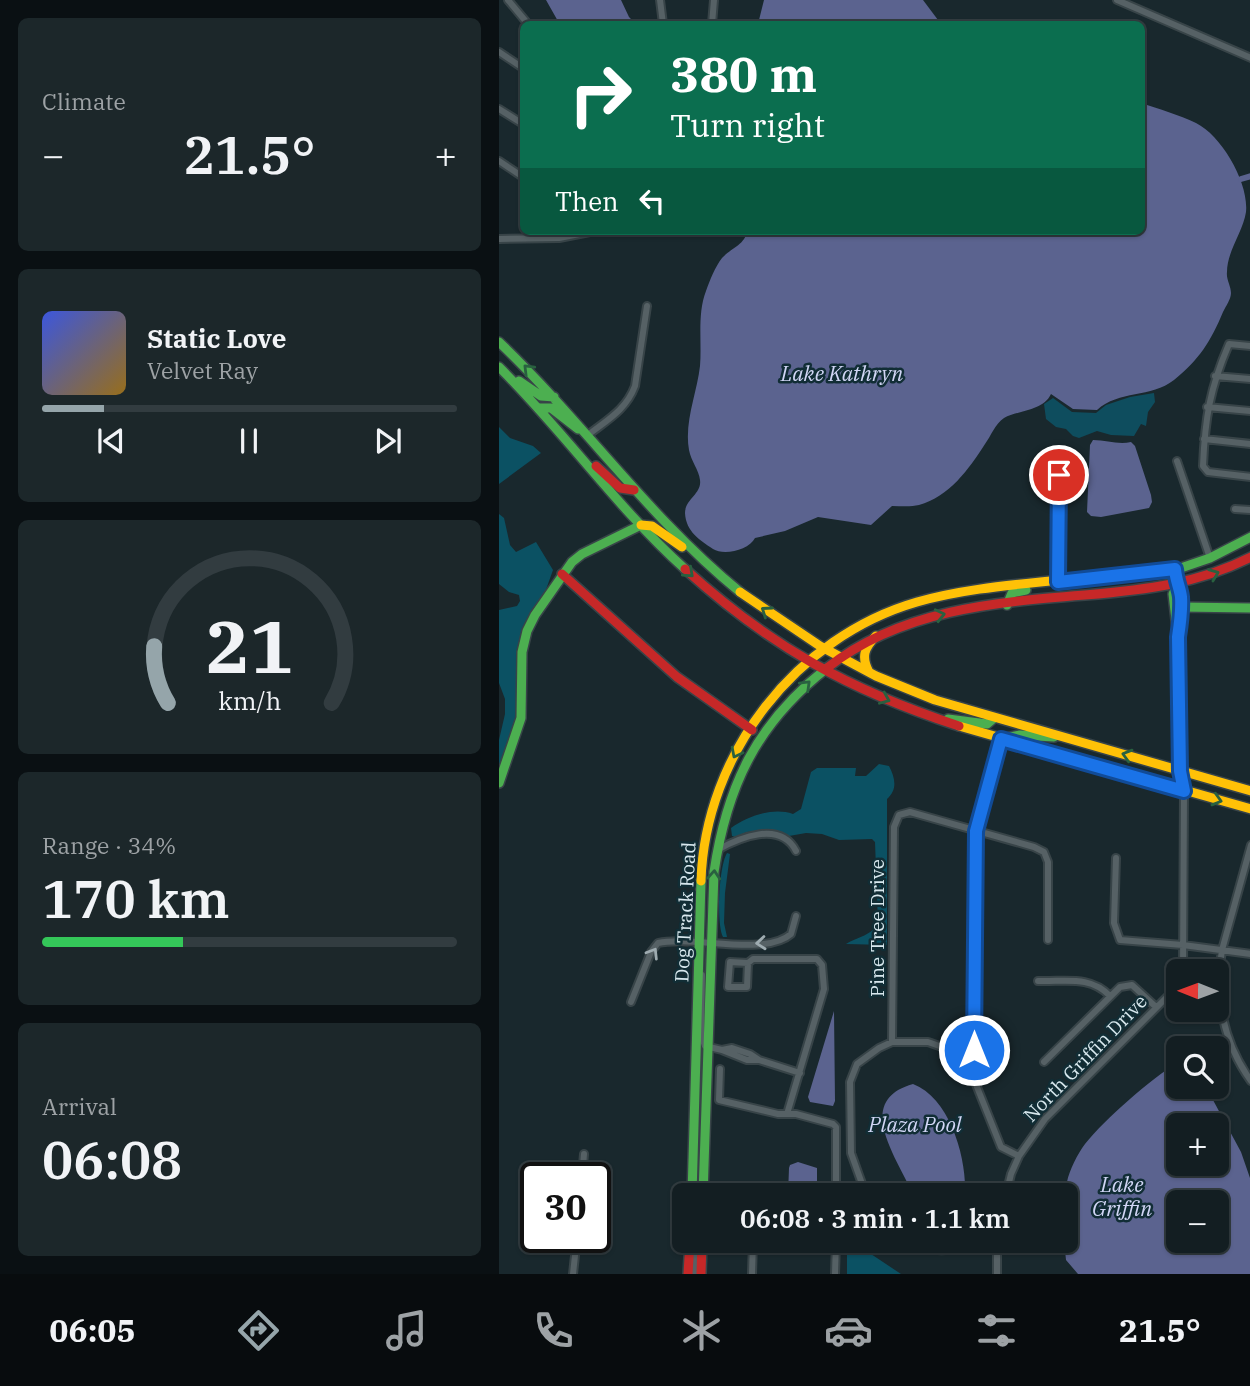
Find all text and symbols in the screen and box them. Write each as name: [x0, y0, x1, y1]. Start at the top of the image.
text: 380 m: [670, 42, 817, 105]
icon: right: [555, 49, 646, 140]
text: Climate: [42, 86, 126, 116]
text: Turn right: [670, 104, 825, 146]
text: 21.5°: [183, 121, 316, 188]
text: −: [42, 130, 65, 179]
text: +: [434, 130, 457, 179]
icon: left: [633, 182, 671, 220]
text: Then: [555, 184, 619, 218]
text: Static Love: [147, 321, 286, 355]
text: Velvet Ray: [147, 355, 258, 385]
water label: Lake Kathryn: [780, 359, 903, 387]
one-way arrow: [523, 365, 536, 378]
icon: previous: [92, 422, 130, 460]
icon: pause: [230, 422, 268, 460]
icon: next: [369, 422, 407, 460]
pin: [1029, 445, 1089, 505]
icon: arrive: [1040, 456, 1078, 494]
one-way arrow: [681, 565, 694, 577]
one-way arrow: [1208, 568, 1220, 582]
text: 21: [206, 598, 293, 693]
one-way arrow: [761, 607, 774, 619]
one-way arrow: [934, 608, 946, 623]
one-way arrow: [798, 680, 811, 693]
text: km/h: [218, 684, 281, 717]
one-way arrow: [877, 691, 890, 705]
one-way arrow: [731, 746, 744, 758]
one-way arrow: [1121, 749, 1133, 764]
one-way arrow: [1210, 792, 1222, 806]
text: Range · 34%: [42, 830, 176, 860]
street label: Dog Track Road: [669, 841, 701, 983]
street label: Pine Tree Drive: [865, 859, 889, 997]
text: 170 km: [42, 865, 230, 932]
one-way arrow: [706, 869, 721, 880]
one-way arrow: [756, 935, 767, 950]
one-way arrow: [644, 948, 657, 961]
north arrow: [1166, 959, 1229, 1022]
map controls: [1166, 959, 1229, 1253]
street label: North Griffin Drive: [1018, 989, 1152, 1127]
position arrow: [937, 1013, 1011, 1087]
button: search: [1166, 1036, 1229, 1099]
text: Arrival: [42, 1091, 117, 1121]
water label: Plaza Pool: [867, 1110, 963, 1138]
button: +: [1166, 1113, 1229, 1176]
text: 06:08: [42, 1126, 182, 1193]
speed limit sign: 30: [520, 1162, 611, 1253]
water label: Lake Griffin: [1092, 1170, 1152, 1222]
button: −: [1166, 1190, 1229, 1253]
text: 06:08 · 3 min · 1.1 km: [740, 1201, 1010, 1235]
icon: directions: [234, 1306, 283, 1355]
icon: music: [382, 1306, 431, 1355]
icon: phone: [529, 1306, 578, 1355]
icon: climate: [677, 1306, 726, 1355]
icon: car: [824, 1306, 873, 1355]
icon: filters: [972, 1306, 1021, 1355]
text: 06:05: [49, 1309, 136, 1351]
text: 21.5°: [1119, 1309, 1201, 1351]

